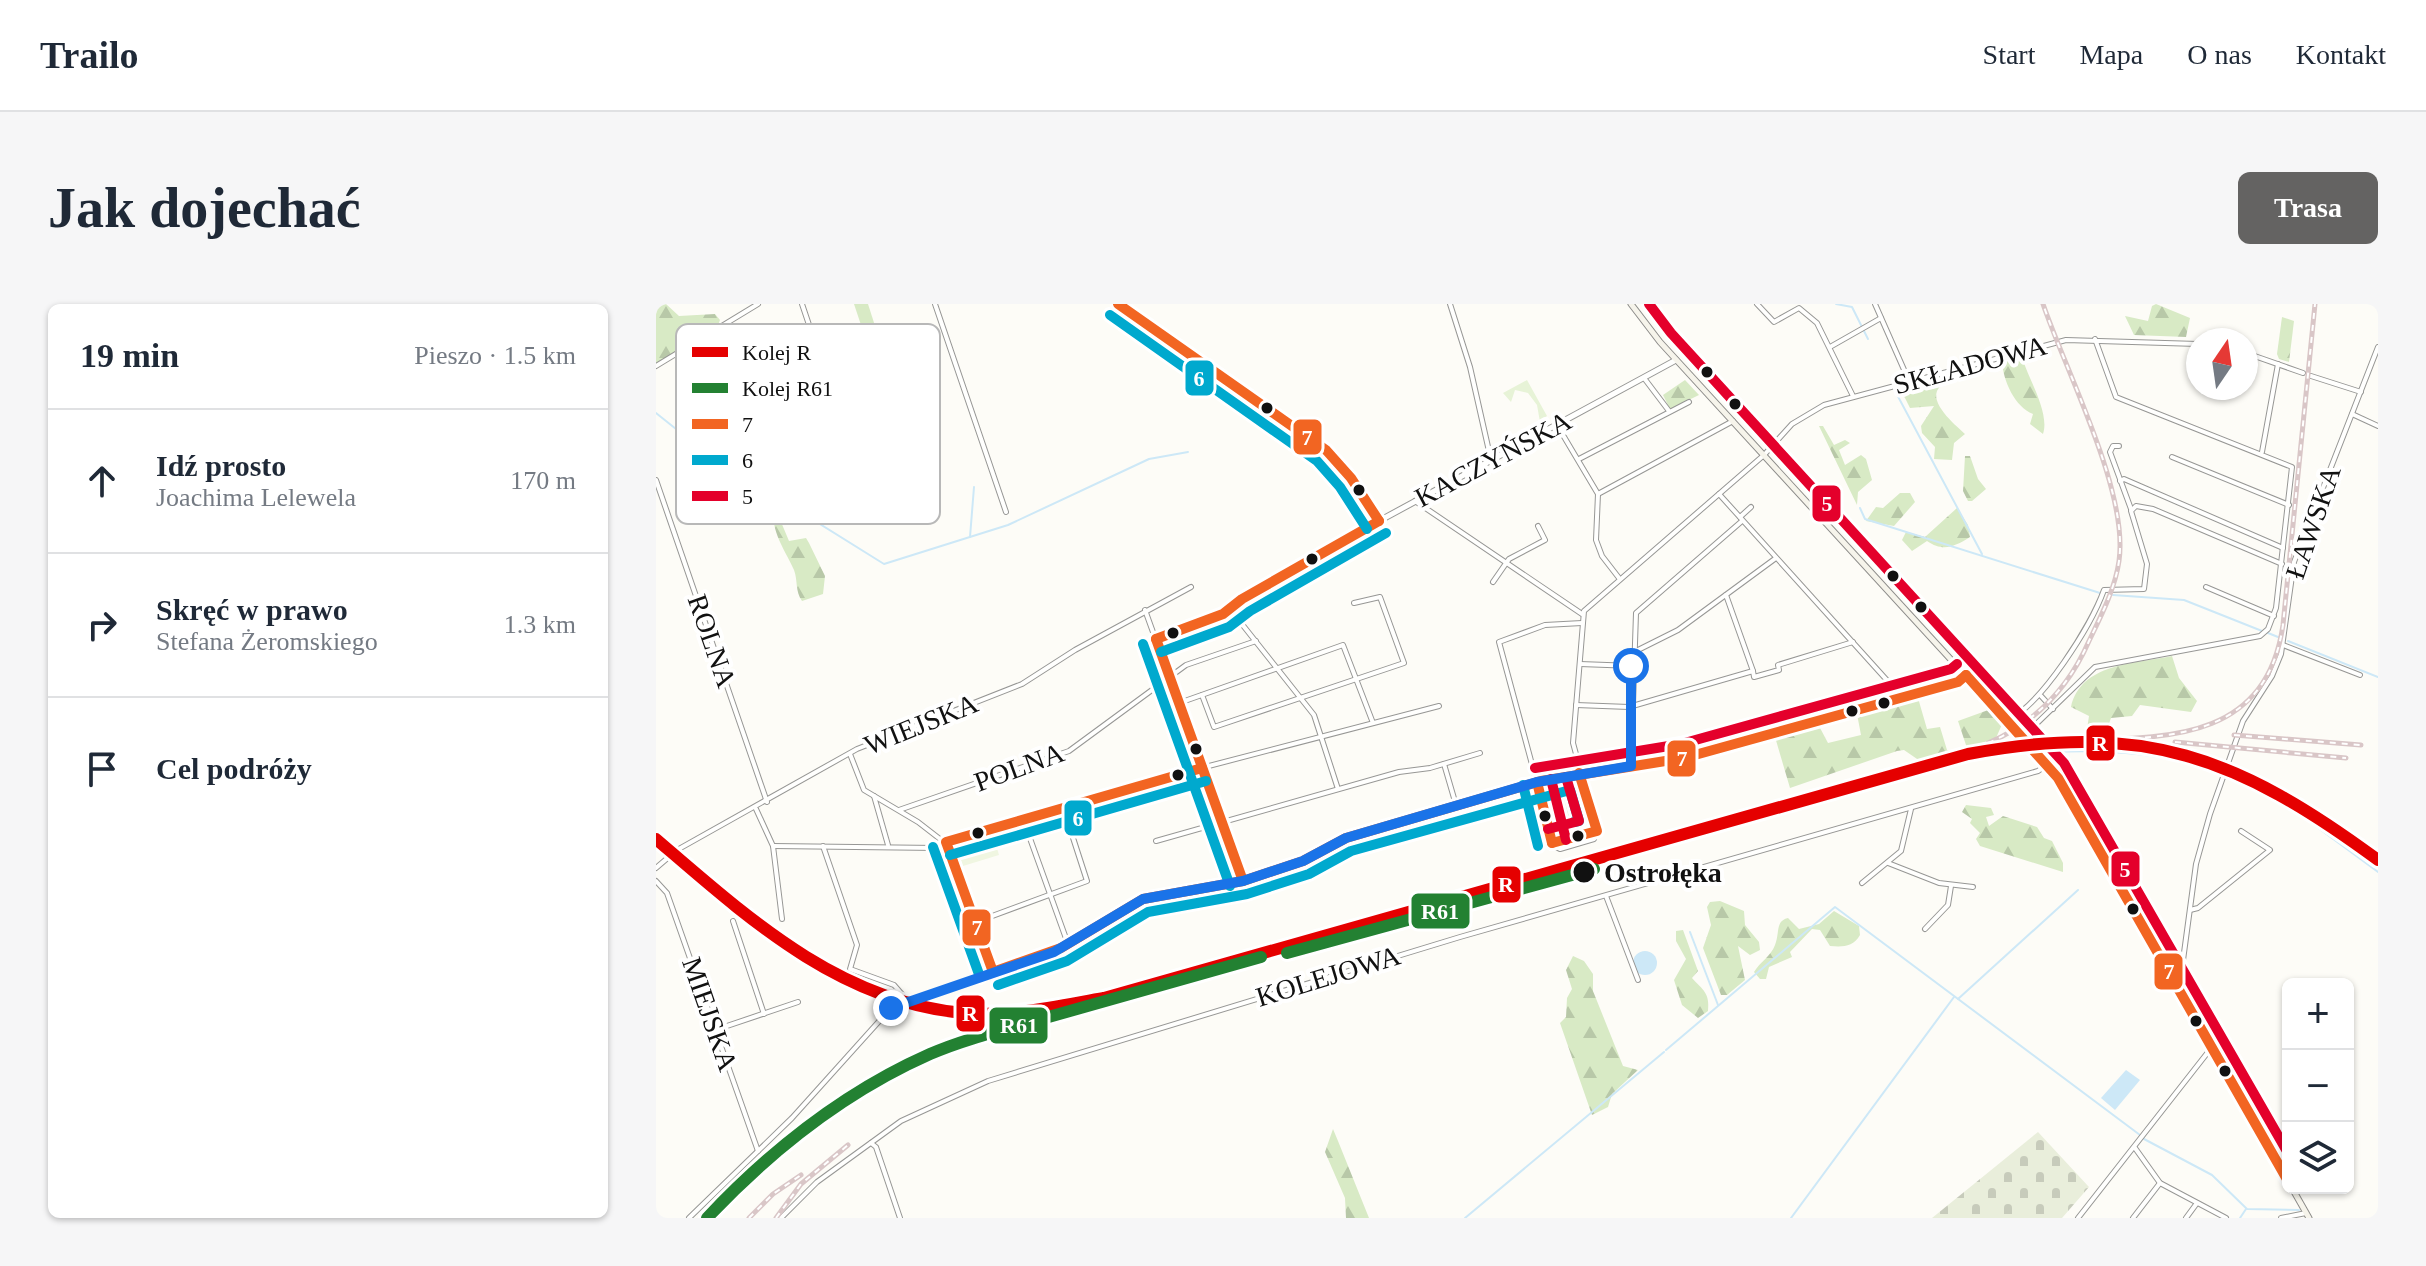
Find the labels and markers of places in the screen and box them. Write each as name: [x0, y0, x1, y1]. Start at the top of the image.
unlabelled marker: [1699, 364, 1715, 380]
unlabelled marker: [1727, 396, 1743, 412]
unlabelled marker: [1259, 400, 1275, 416]
unlabelled marker: [1351, 482, 1367, 498]
unlabelled marker: [1304, 551, 1320, 567]
unlabelled marker: [1885, 568, 1901, 584]
unlabelled marker: [1913, 599, 1929, 615]
unlabelled marker: [1165, 625, 1181, 641]
unlabelled marker: [1876, 695, 1892, 711]
unlabelled marker: [1844, 703, 1860, 719]
unlabelled marker: [1188, 741, 1204, 757]
unlabelled marker: [1170, 767, 1186, 783]
unlabelled marker: [1537, 808, 1553, 824]
unlabelled marker: [970, 825, 986, 841]
unlabelled marker: [1570, 828, 1586, 844]
place label: Ostrołęka: [1604, 857, 1722, 888]
marker: Ostrołęka: [1571, 859, 1597, 885]
unlabelled marker: [2125, 901, 2141, 917]
unlabelled marker: [2188, 1013, 2204, 1029]
unlabelled marker: [2217, 1063, 2233, 1079]

